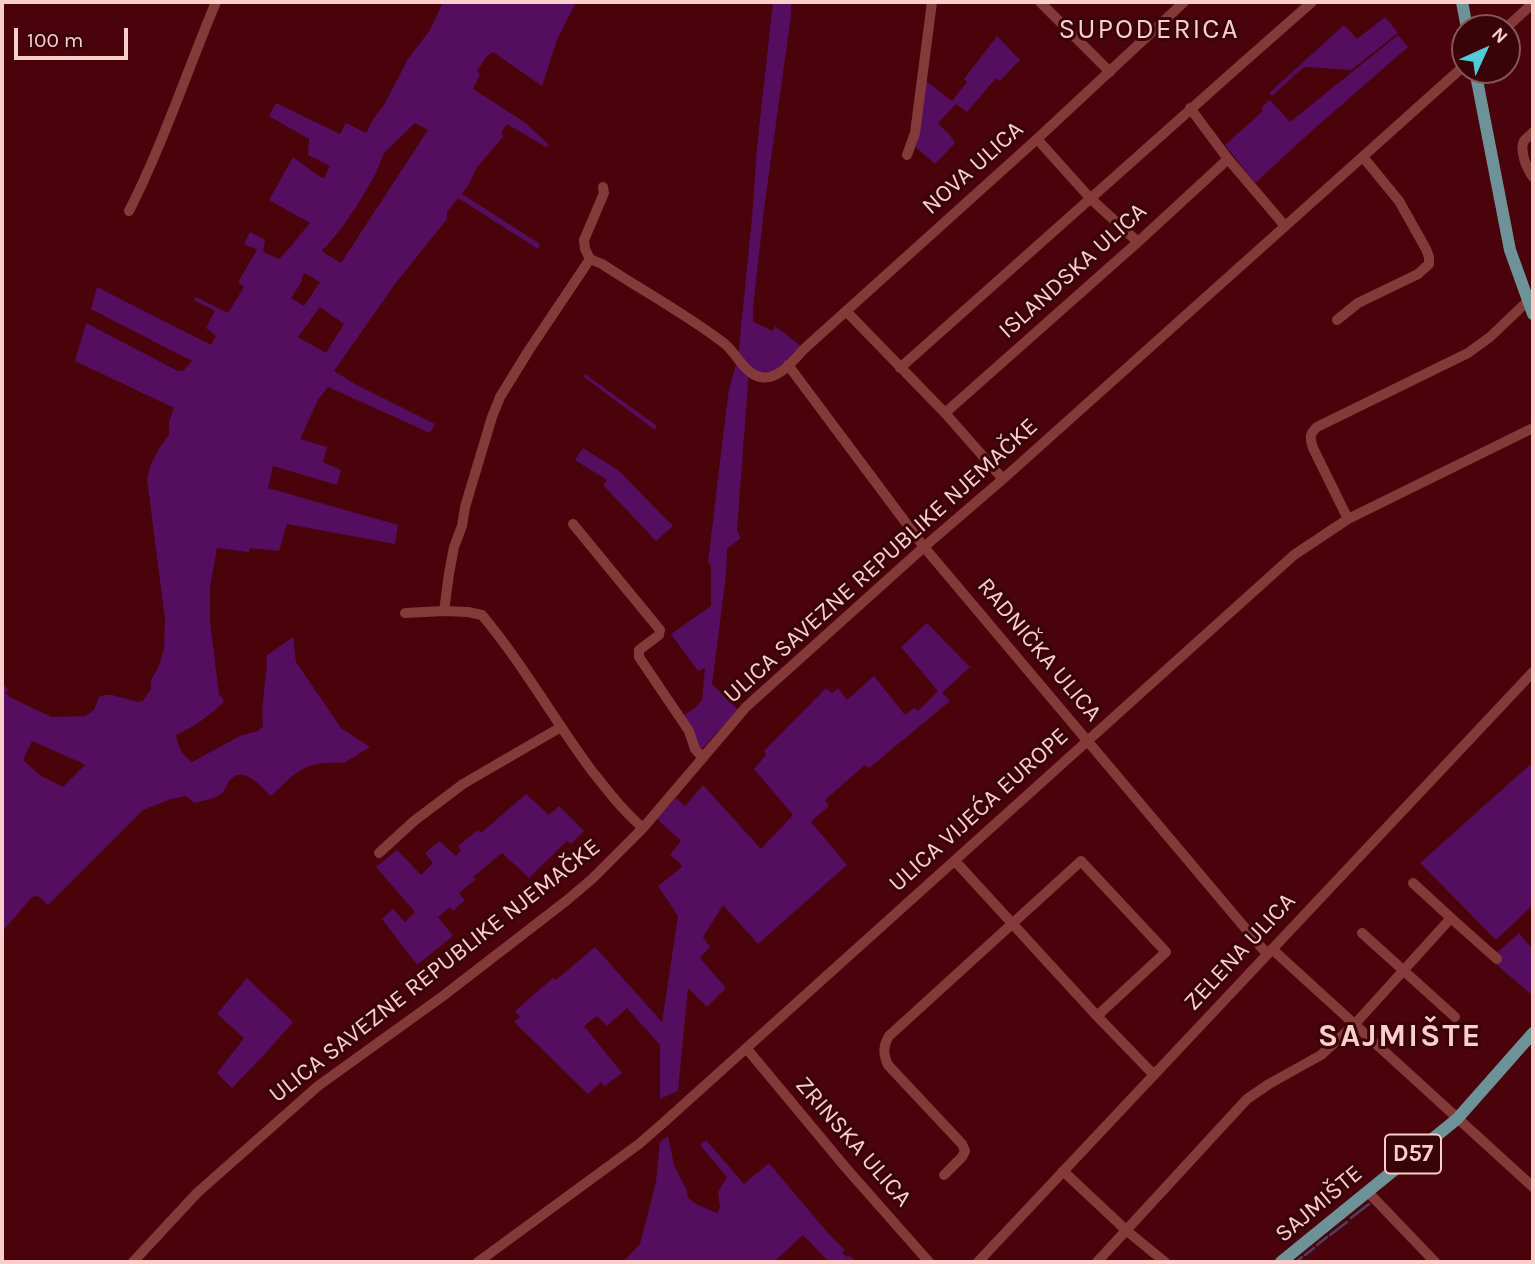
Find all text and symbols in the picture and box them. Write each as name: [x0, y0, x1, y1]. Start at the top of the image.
district label: SUPODERICA: [1060, 13, 1238, 47]
scale bar: [18, 14, 131, 58]
north arrow: [1451, 14, 1521, 84]
text: N: [1487, 23, 1512, 48]
text: 100 m: [27, 28, 84, 52]
street label: NOVA ULICA: [917, 115, 1029, 221]
street label: ISLANDSKA ULICA: [993, 197, 1153, 345]
street label: ULICA SAVEZNE REPUBLIKE NJEMAČKE: [718, 412, 1044, 710]
street label: RADNIČKA ULICA: [971, 572, 1107, 728]
street label: ULICA VIJEĆA EUROPE: [883, 722, 1075, 898]
street label: ULICA SAVEZNE REPUBLIKE NJEMAČKE: [264, 833, 606, 1109]
street label: ZELENA ULICA: [1178, 887, 1302, 1017]
district label: SAJMIŠTE: [1319, 1018, 1481, 1056]
street label: ZRINSKA ULICA: [789, 1071, 917, 1213]
road number: D57: [1385, 1134, 1441, 1174]
street label: SAJMIŠTE: [1270, 1159, 1368, 1249]

